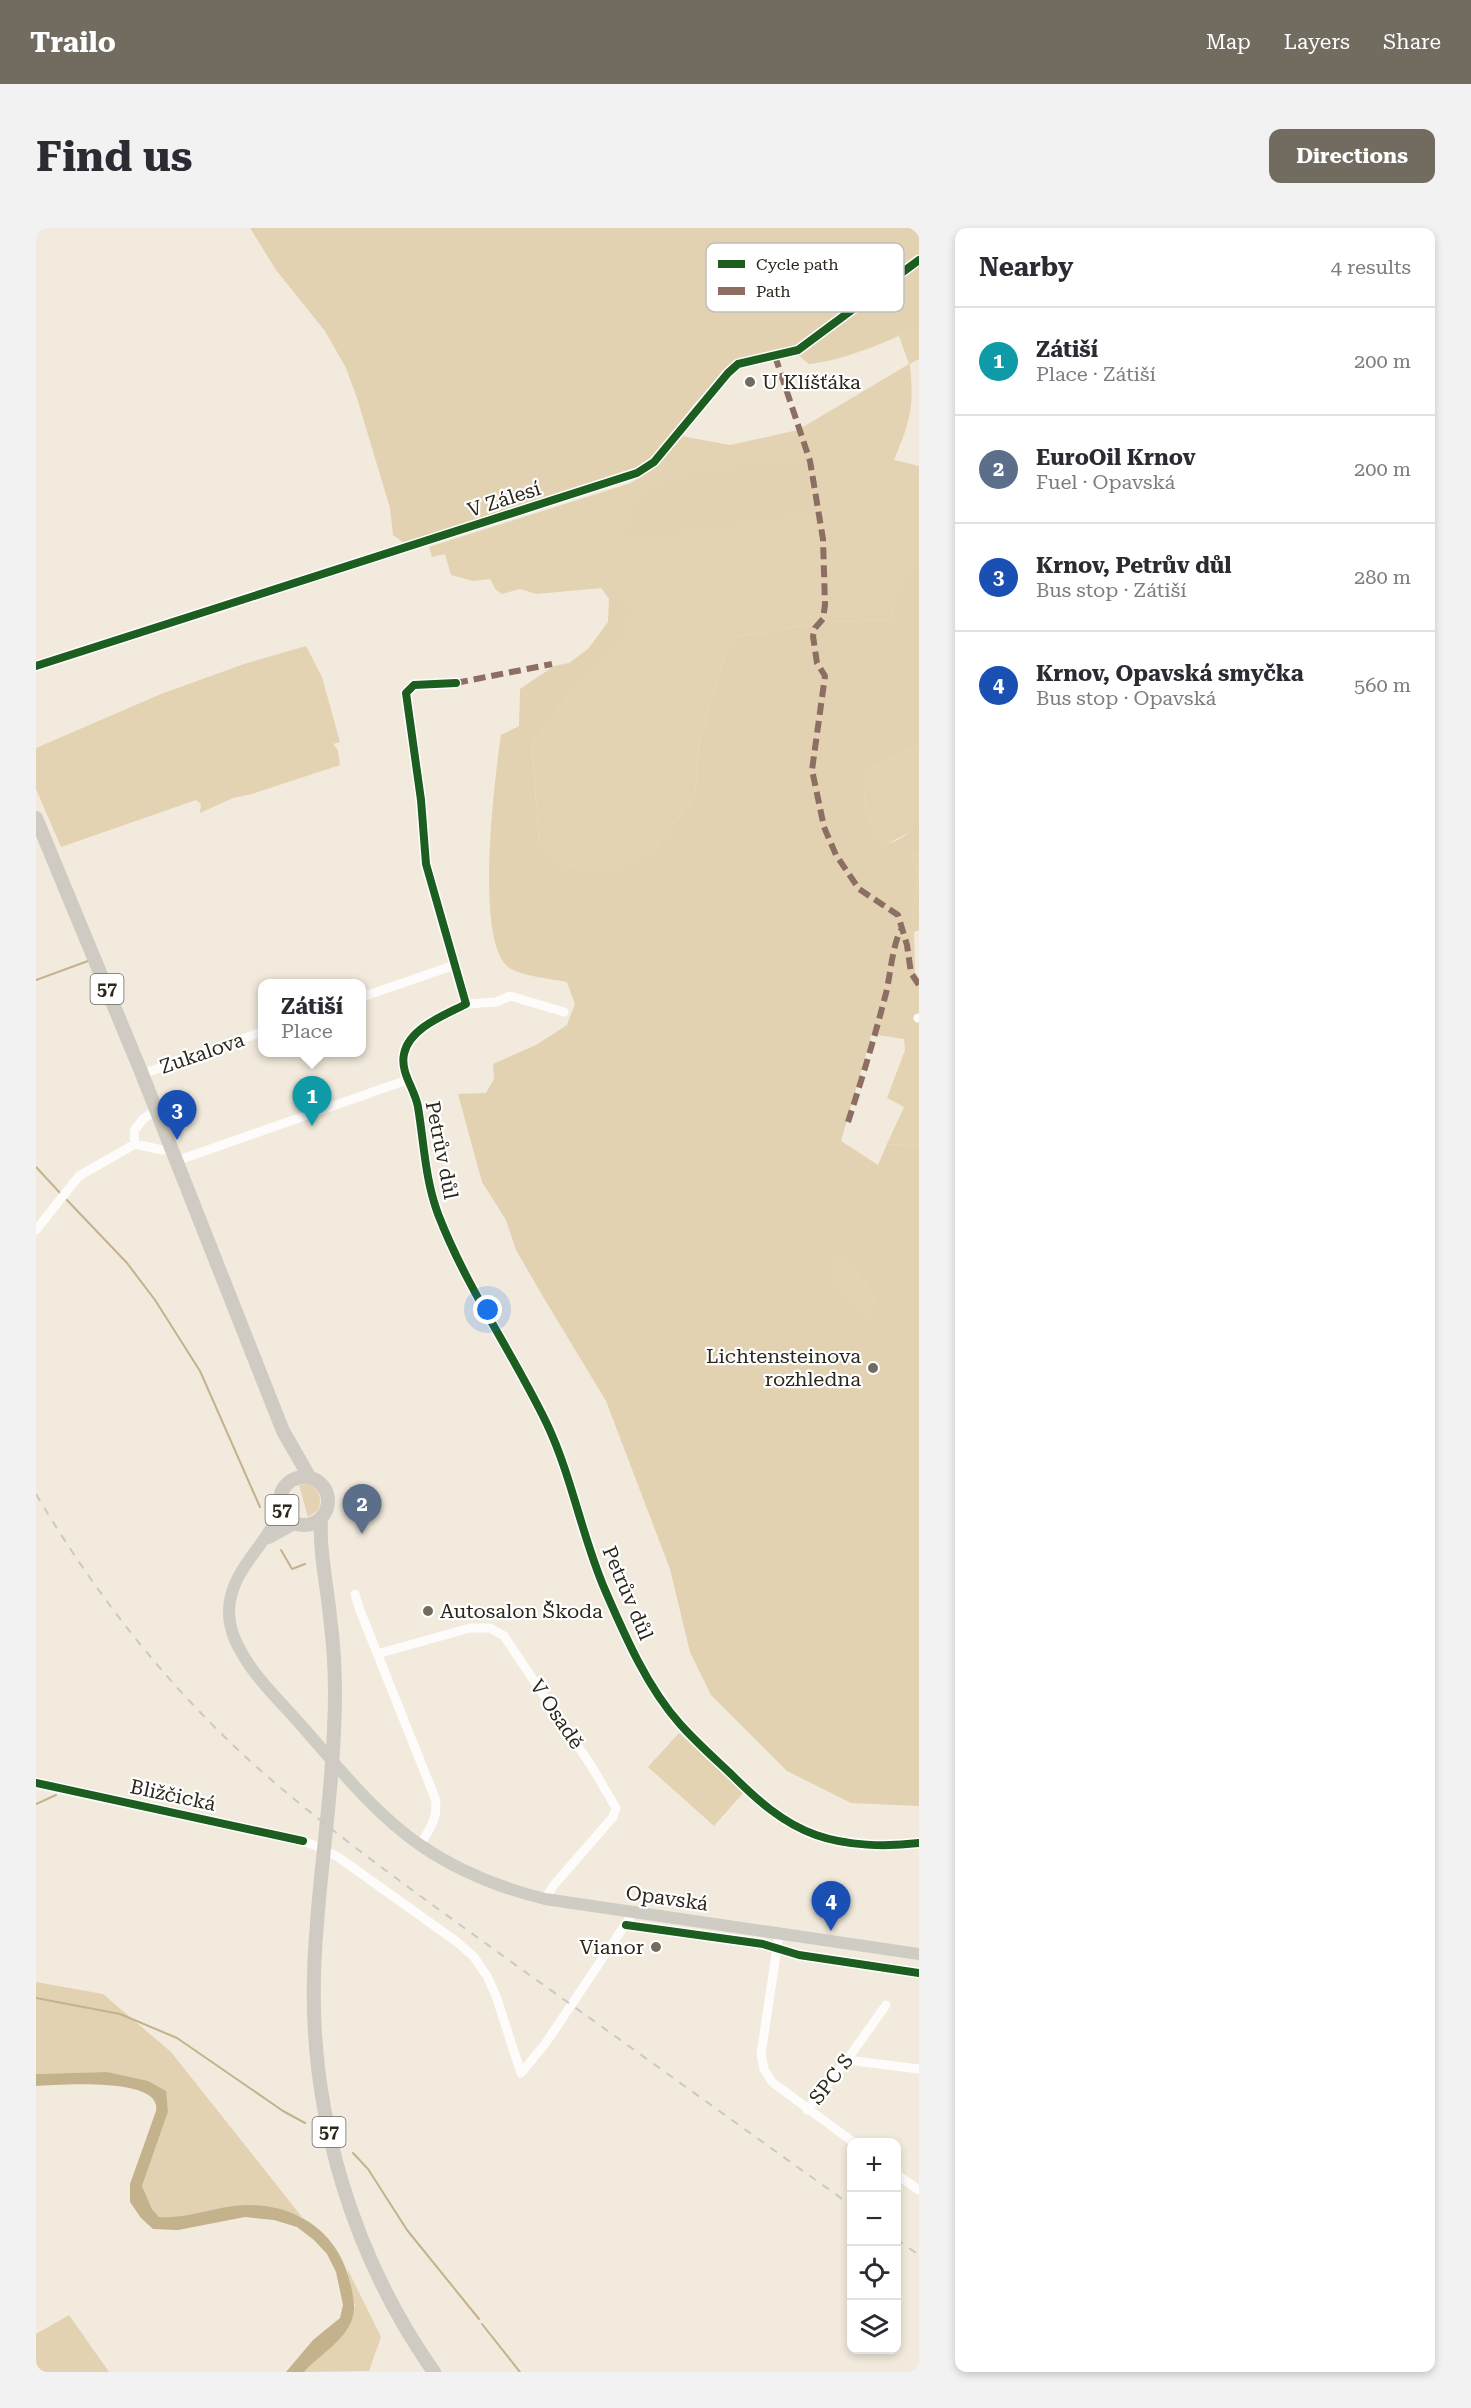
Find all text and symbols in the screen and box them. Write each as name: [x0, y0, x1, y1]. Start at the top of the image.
text: Trailo: [30, 26, 116, 59]
text: Map: [1206, 30, 1251, 54]
text: Layers: [1284, 30, 1350, 54]
text: Share: [1383, 30, 1441, 54]
button: Directions: [1269, 129, 1435, 183]
text: Find us: [36, 132, 193, 181]
legend: [706, 243, 904, 312]
text: Nearby: [979, 252, 1073, 282]
text: Cycle path: [756, 255, 839, 274]
text: 4 results: [1331, 255, 1411, 279]
text: Path: [756, 282, 791, 301]
text: Zátiší: [1036, 337, 1098, 362]
text: 1: [993, 349, 1004, 373]
text: 200 m: [1354, 349, 1411, 373]
text: Place · Zátiší: [1036, 362, 1156, 386]
place label: U Klíšťáka: [762, 370, 861, 394]
marker: U Klíšťáka: [743, 375, 757, 389]
text: EuroOil Krnov: [1036, 445, 1196, 470]
text: 2: [993, 457, 1004, 481]
text: 200 m: [1354, 457, 1411, 481]
text: Fuel · Opavská: [1036, 470, 1175, 494]
street label: V Zálesí: [464, 476, 544, 522]
text: Krnov, Petrův důl: [1036, 553, 1232, 578]
text: 3: [993, 565, 1004, 589]
text: 280 m: [1354, 565, 1411, 589]
text: Bus stop · Zátiší: [1036, 578, 1187, 602]
text: Krnov, Opavská smyčka: [1036, 661, 1304, 686]
text: 4: [993, 673, 1004, 697]
text: 560 m: [1354, 673, 1411, 697]
text: Bus stop · Opavská: [1036, 686, 1216, 710]
road number: 57: [90, 974, 124, 1004]
popup: [258, 979, 366, 1057]
text: Zátiší: [281, 994, 343, 1019]
text: Place: [281, 1019, 333, 1043]
street label: Zukalova: [157, 1027, 248, 1079]
pin: 1: [292, 1076, 332, 1126]
pin: 3: [158, 1090, 196, 1140]
street label: Petrův důl: [421, 1099, 463, 1201]
your location: [473, 1295, 502, 1324]
place label: Lichtensteinova rozhledna: [706, 1344, 861, 1391]
marker: Lichtensteinova rozhledna: [866, 1361, 880, 1375]
pin: 2: [342, 1484, 382, 1534]
road number: 57: [266, 1495, 298, 1525]
street label: Petrův důl: [597, 1542, 659, 1644]
place label: Autosalon Škoda: [440, 1599, 603, 1623]
marker: Autosalon Škoda: [421, 1604, 435, 1618]
street label: V Osadě: [525, 1675, 589, 1753]
street label: Bližčická: [128, 1774, 218, 1816]
street label: Opavská: [624, 1880, 710, 1916]
pin: 4: [812, 1882, 850, 1931]
place label: Vianor: [579, 1935, 644, 1959]
marker: Vianor: [649, 1940, 663, 1954]
street label: SPC S: [804, 2049, 858, 2109]
road number: 57: [312, 2117, 346, 2147]
map controls: [847, 2138, 901, 2354]
button: +: [847, 2138, 901, 2192]
button: −: [847, 2192, 901, 2246]
button: locate: [847, 2246, 901, 2300]
button: layers: [847, 2300, 901, 2354]

